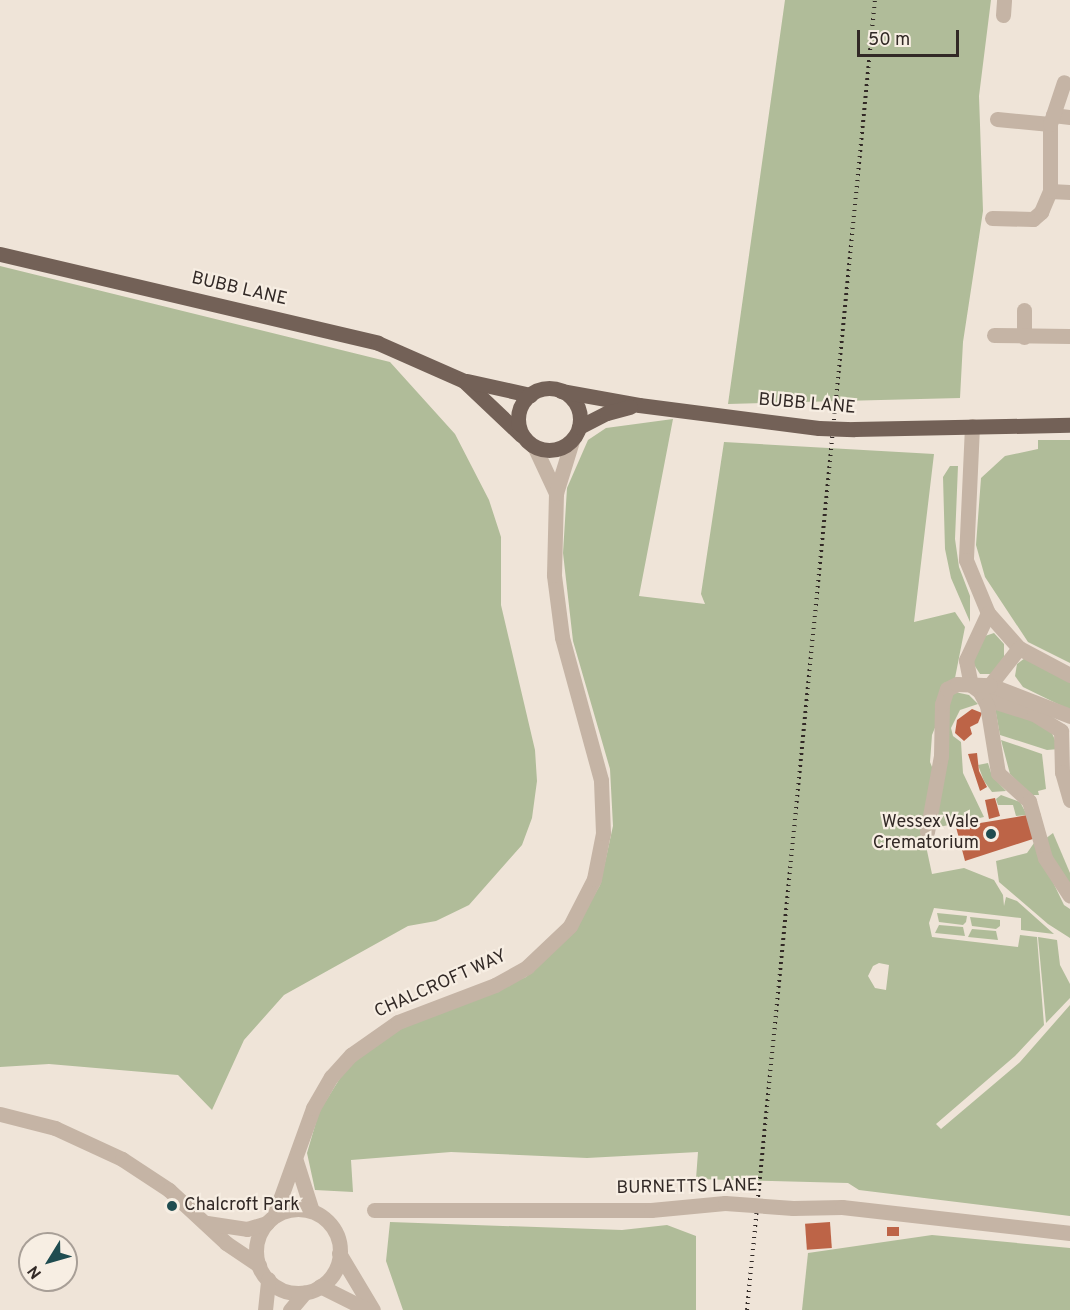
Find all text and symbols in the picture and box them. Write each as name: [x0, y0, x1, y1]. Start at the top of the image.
scale bar: [860, 18, 962, 56]
text: 50 m: [868, 29, 910, 52]
street label: BUBB LANE: [189, 269, 289, 311]
street label: BUBB LANE: [757, 390, 857, 420]
place label: Wessex Vale Crematorium: [873, 813, 979, 856]
marker: Wessex Vale Crematorium: [984, 827, 998, 841]
street label: CHALCROFT WAY: [371, 946, 511, 1024]
street label: BURNETTS LANE: [616, 1176, 758, 1200]
place label: Chalcroft Park: [184, 1195, 300, 1217]
marker: Chalcroft Park: [165, 1199, 179, 1213]
north arrow: [18, 1232, 78, 1292]
text: N: [24, 1261, 47, 1282]

